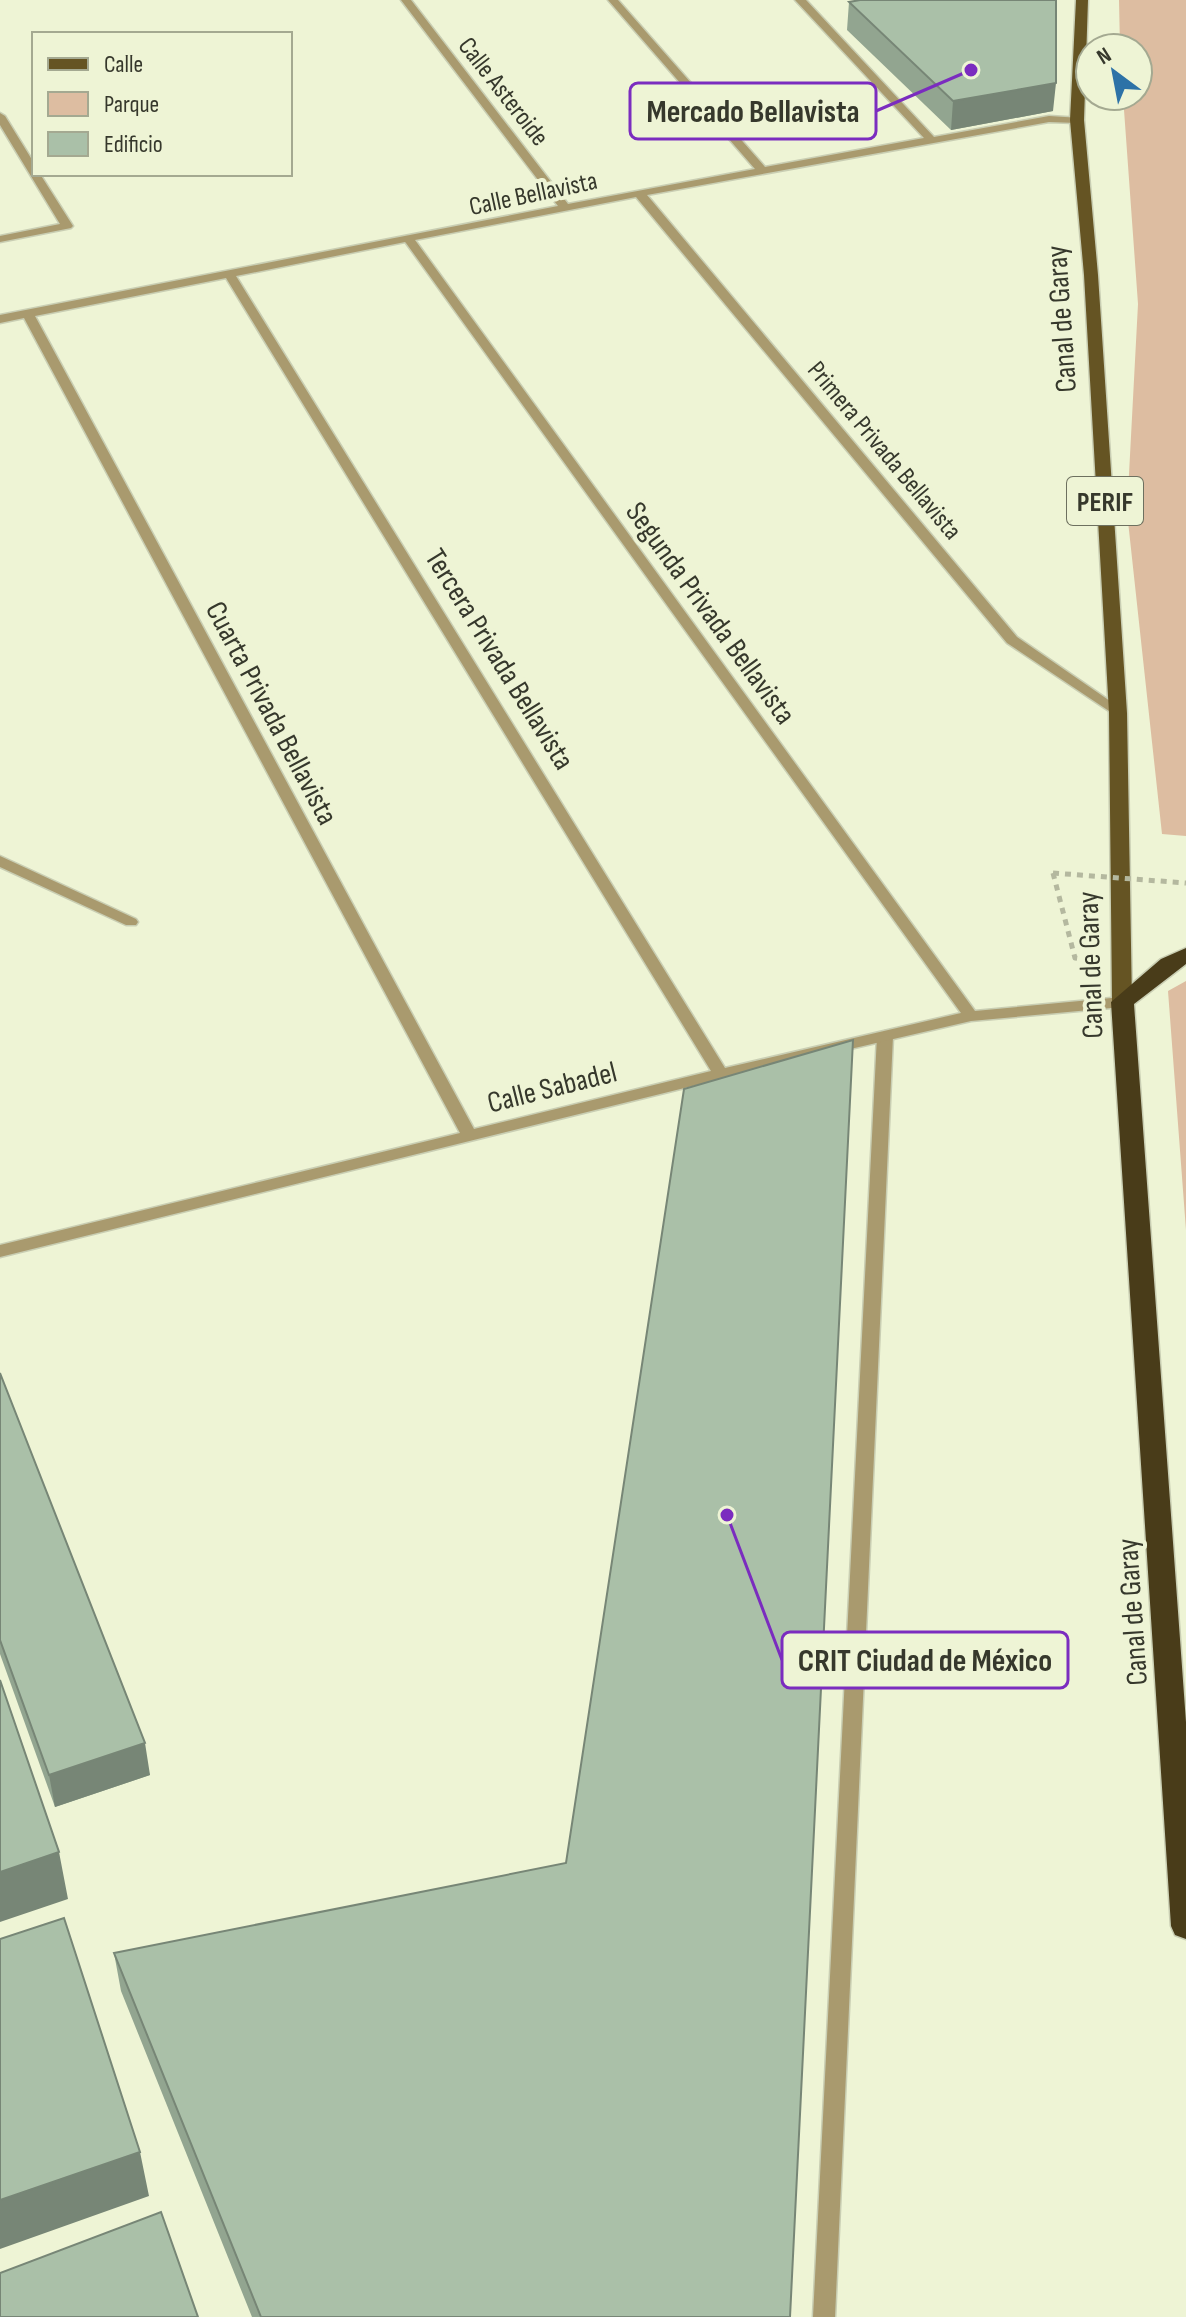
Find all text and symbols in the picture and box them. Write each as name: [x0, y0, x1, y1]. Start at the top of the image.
legend: [32, 32, 292, 176]
street label: Calle Asteroide: [451, 32, 555, 152]
north arrow: [1074, 32, 1154, 112]
text: N: [1092, 42, 1116, 71]
text: Calle: [104, 50, 143, 79]
callout: Mercado Bellavista: [630, 83, 876, 139]
text: Parque: [104, 90, 159, 119]
text: Mercado Bellavista: [646, 93, 860, 132]
text: Edificio: [104, 130, 163, 159]
street label: Calle Bellavista: [467, 166, 600, 223]
street label: Canal de Garay: [1039, 244, 1085, 394]
street label: Primera Privada Bellavista: [800, 356, 967, 546]
road number: PERIF: [1067, 477, 1143, 525]
street label: Segunda Privada Bellavista: [617, 495, 803, 732]
street label: Tercera Privada Bellavista: [417, 542, 582, 777]
street label: Cuarta Privada Bellavista: [197, 596, 345, 831]
street label: Canal de Garay: [1070, 890, 1112, 1039]
street label: Calle Sabadel: [484, 1055, 621, 1121]
street label: Canal de Garay: [1110, 1537, 1156, 1687]
callout: CRIT Ciudad de México: [782, 1632, 1068, 1688]
text: CRIT Ciudad de México: [798, 1642, 1052, 1681]

